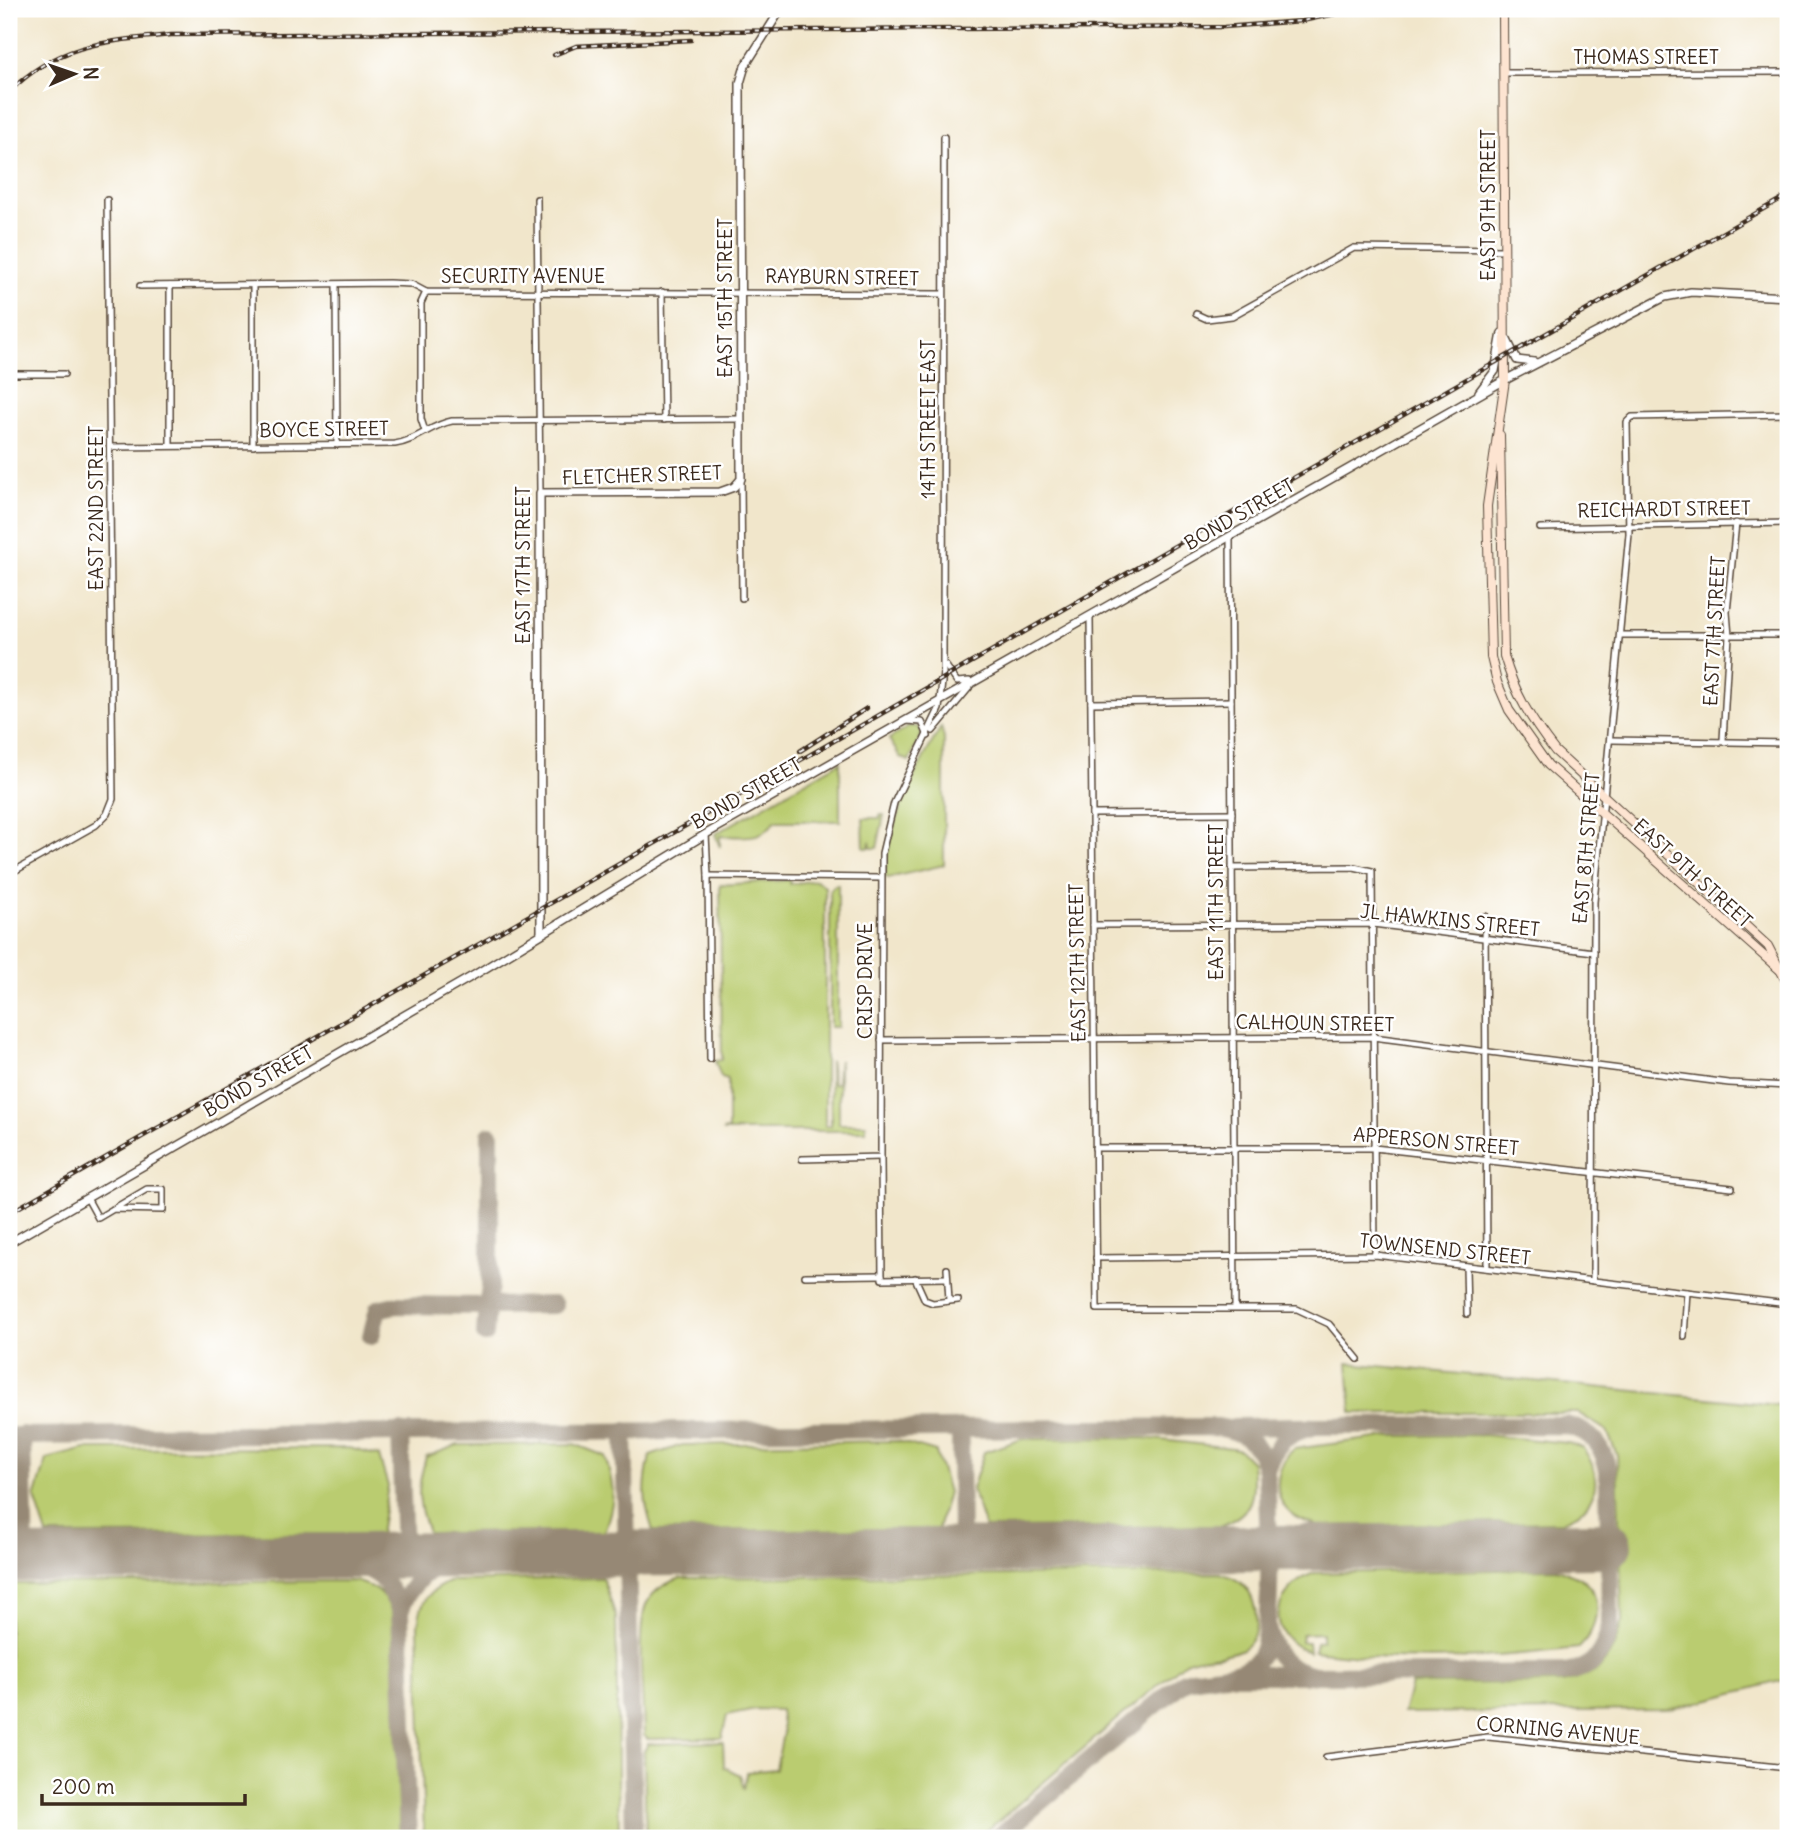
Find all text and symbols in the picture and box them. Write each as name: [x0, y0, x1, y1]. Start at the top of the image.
north arrow: [38, 38, 108, 108]
street label: THOMAS STREET: [1573, 45, 1719, 69]
text: N: [79, 66, 103, 80]
street label: EAST 9TH STREET: [1476, 129, 1500, 281]
street label: EAST 15TH STREET: [713, 218, 737, 378]
street label: SECURITY AVENUE: [441, 264, 605, 288]
street label: RAYBURN STREET: [765, 264, 919, 290]
street label: 14TH STREET EAST: [916, 339, 940, 499]
street label: BOYCE STREET: [259, 416, 389, 442]
street label: EAST 22ND STREET: [84, 425, 108, 591]
street label: FLETCHER STREET: [562, 460, 723, 490]
street label: BOND STREET: [1180, 473, 1298, 555]
street label: EAST 17TH STREET: [511, 486, 535, 644]
street label: REICHARDT STREET: [1577, 495, 1751, 523]
street label: EAST 7TH STREET: [1698, 555, 1730, 707]
street label: BOND STREET: [687, 752, 805, 834]
street label: EAST 8TH STREET: [1567, 771, 1605, 925]
street label: EAST 9TH STREET: [1629, 813, 1757, 933]
street label: EAST 11TH STREET: [1204, 824, 1228, 980]
street label: EAST 12TH STREET: [1064, 883, 1090, 1043]
street label: JL HAWKINS STREET: [1359, 899, 1541, 941]
street label: CRISP DRIVE: [853, 923, 877, 1039]
street label: CALHOUN STREET: [1235, 1010, 1395, 1036]
street label: BOND STREET: [199, 1040, 317, 1122]
street label: APPERSON STREET: [1352, 1122, 1520, 1160]
street label: TOWNSEND STREET: [1358, 1228, 1532, 1270]
street label: CORNING AVENUE: [1475, 1711, 1641, 1749]
scale bar: [42, 1763, 245, 1807]
text: 200 m: [52, 1773, 115, 1800]

